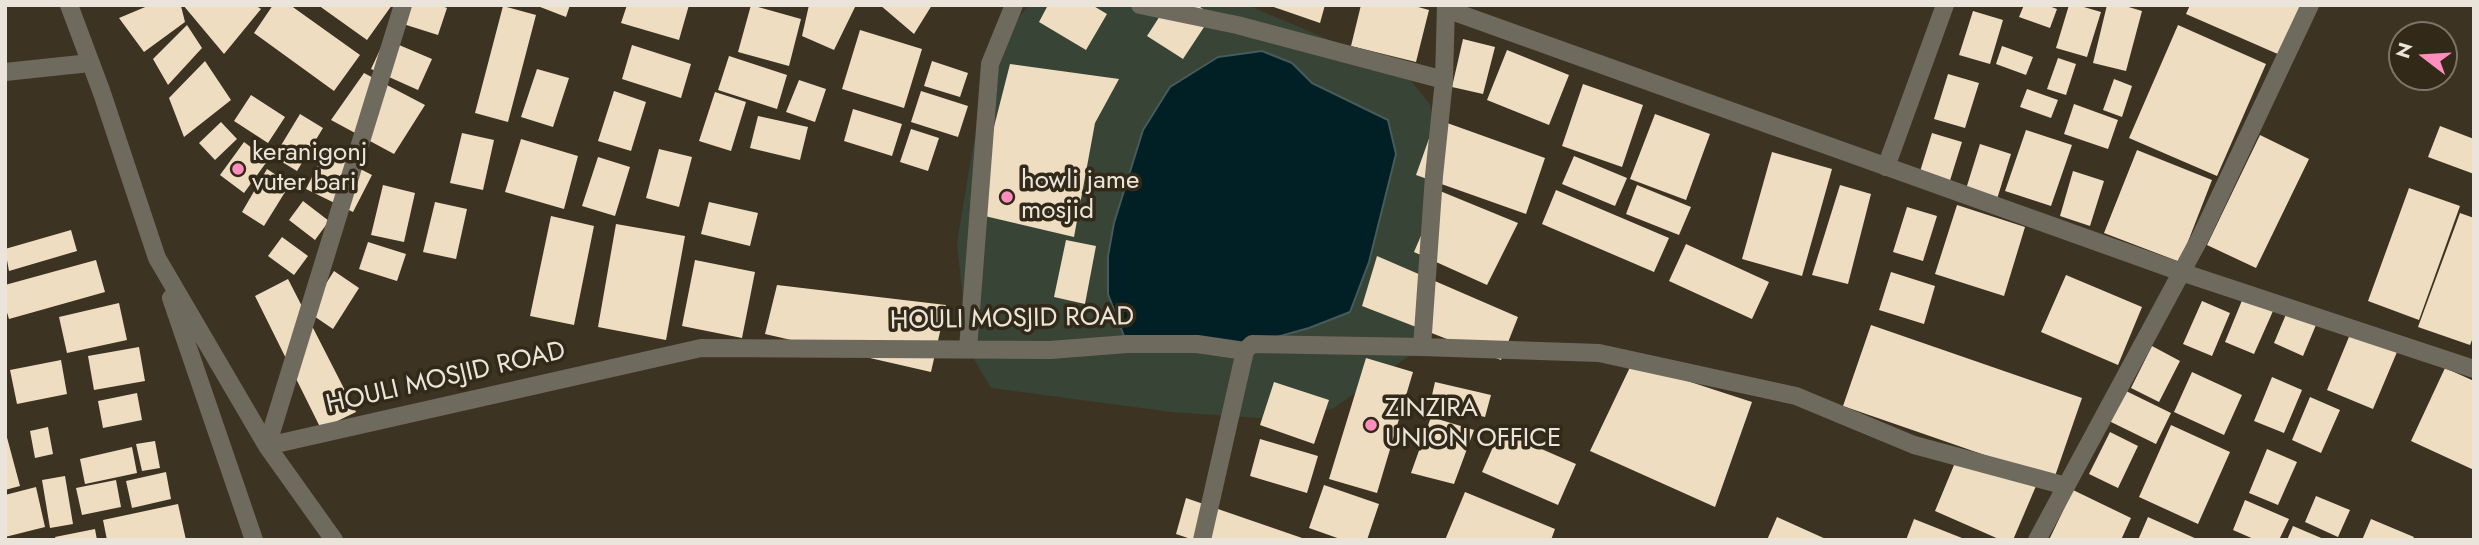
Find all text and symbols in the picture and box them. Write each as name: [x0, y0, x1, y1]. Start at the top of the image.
north arrow: [2388, 21, 2458, 91]
text: N: [2389, 39, 2419, 61]
place label: keranigonj vuter bari: [252, 138, 367, 200]
marker: keranigonj vuter bari: [230, 161, 246, 177]
place label: howli jame mosjid: [1021, 166, 1139, 228]
marker: howli jame mosjid: [999, 189, 1015, 205]
street label: HOULI MOSJID ROAD: [890, 302, 1134, 338]
street label: HOULI MOSJID ROAD: [323, 336, 569, 422]
place label: ZINZIRA UNION OFFICE: [1385, 394, 1561, 456]
marker: ZINZIRA UNION OFFICE: [1363, 417, 1379, 433]

